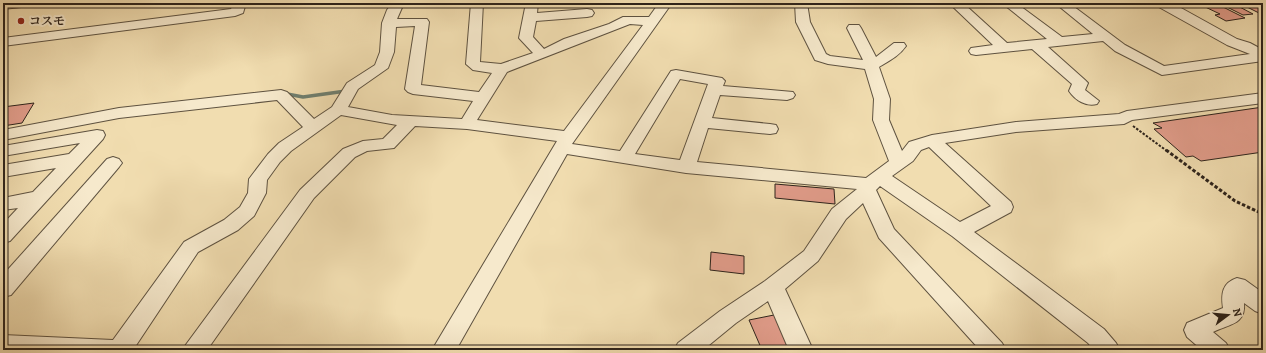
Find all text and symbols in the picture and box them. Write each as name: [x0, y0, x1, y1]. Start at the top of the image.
place label: コスモ: [29, 13, 65, 29]
marker: コスモ: [16, 16, 26, 26]
north arrow: [1208, 295, 1248, 335]
text: N: [1229, 306, 1245, 318]

